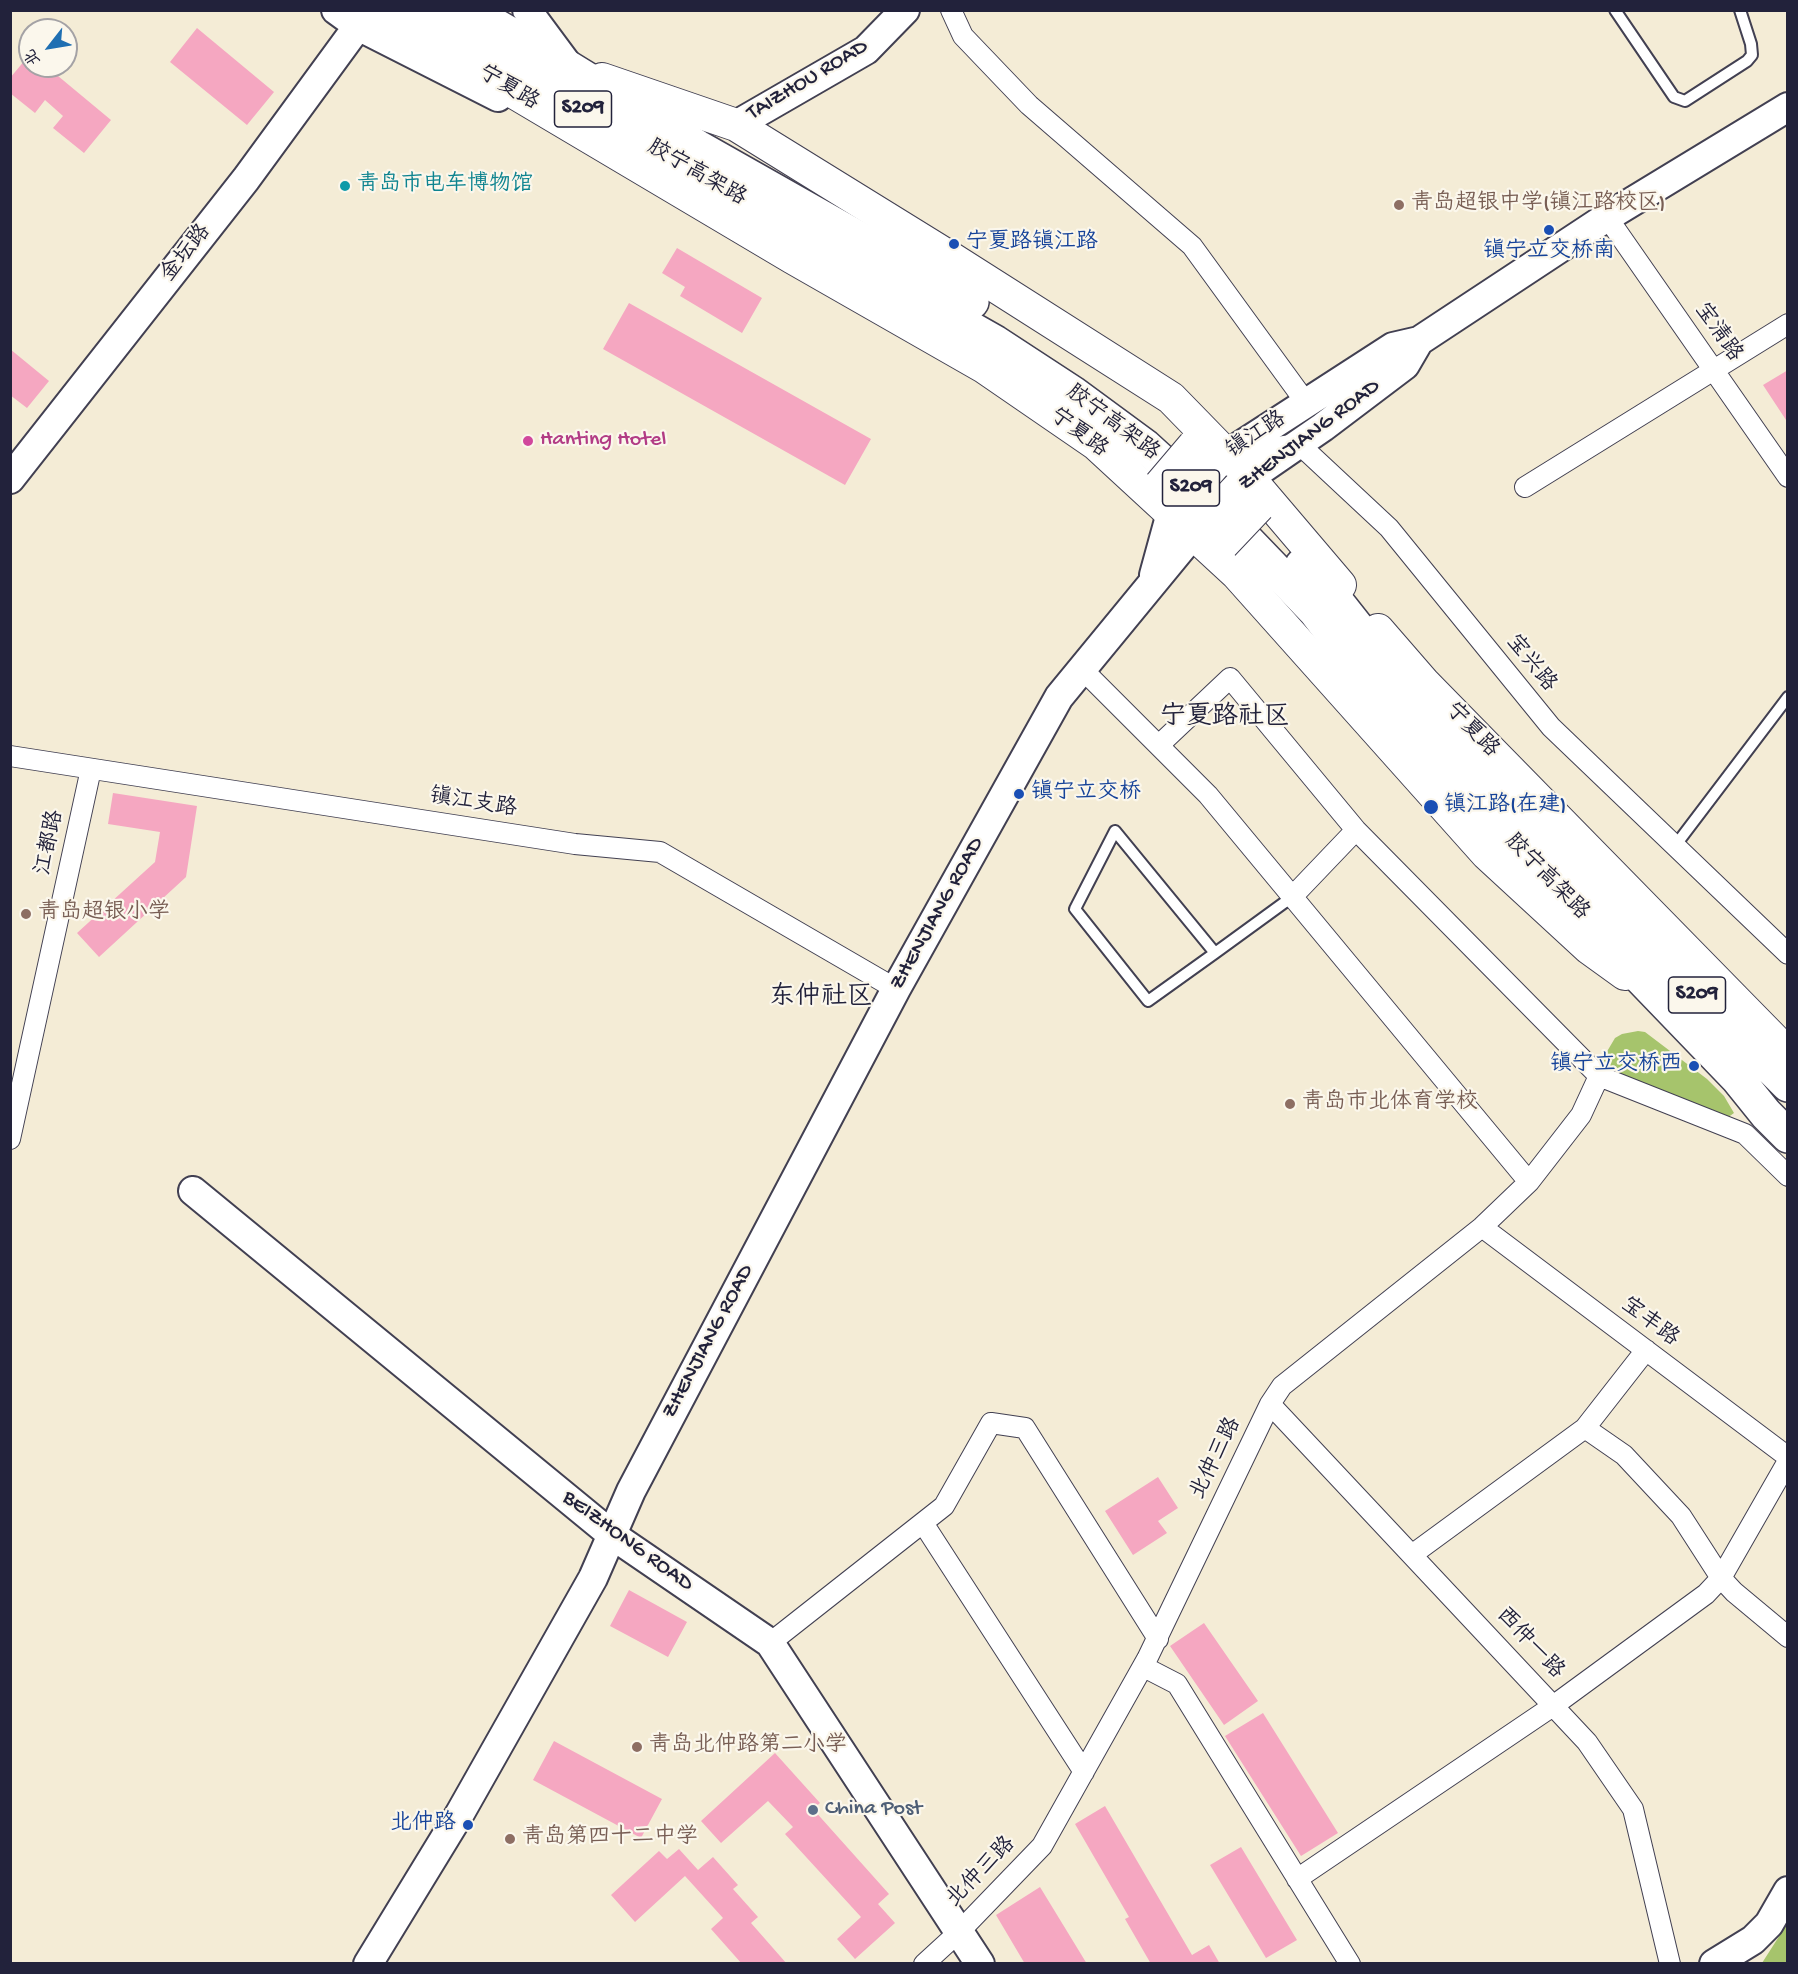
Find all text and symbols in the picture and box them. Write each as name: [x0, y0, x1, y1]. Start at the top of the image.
north arrow: [18, 18, 78, 78]
street label: TAIZHOU ROAD: [743, 34, 873, 128]
text: 北: [22, 45, 46, 68]
street label: 宁夏路: [473, 61, 543, 117]
road number: S209: [554, 91, 612, 127]
street label: 胶宁高架路: [642, 135, 750, 213]
place label: 青岛市电车博物馆: [357, 173, 533, 199]
marker: 青岛市电车博物馆: [338, 179, 352, 193]
place label: 青岛超银中学(镇江路校区): [1411, 192, 1665, 218]
marker: 青岛超银中学(镇江路校区): [1392, 198, 1406, 212]
street label: 金坛路: [156, 220, 218, 288]
marker: 镇宁立交桥南: [1542, 223, 1556, 237]
place label: 宁夏路镇江路: [966, 231, 1098, 257]
marker: 宁夏路镇江路: [947, 237, 961, 251]
place label: 镇宁立交桥南: [1483, 240, 1615, 266]
street label: 宝清路: [1687, 298, 1747, 368]
street label: ZHENJIANG ROAD: [1234, 374, 1386, 498]
street label: 胶宁高架路: [1060, 380, 1164, 468]
street label: 宁夏路: [1044, 404, 1112, 464]
street label: 镇江路: [1222, 407, 1292, 465]
place label: Hanting Hotel: [540, 428, 666, 454]
marker: Hanting Hotel: [521, 434, 535, 448]
road number: S209: [1162, 470, 1220, 506]
street label: 宝兴路: [1499, 630, 1561, 698]
street label: 宁夏路: [1439, 698, 1503, 764]
district label: 宁夏路社区: [1160, 703, 1290, 735]
place label: 镇宁立交桥: [1031, 781, 1141, 807]
street label: 镇江支路: [427, 784, 519, 824]
marker: 镇宁立交桥: [1012, 787, 1026, 801]
place label: 镇江路(在建): [1444, 794, 1566, 820]
marker: 镇江路(在建): [1422, 798, 1440, 816]
street label: 江都路: [31, 808, 71, 878]
street label: 胶宁高架路: [1498, 829, 1594, 927]
street label: ZHENJIANG ROAD: [885, 833, 991, 995]
place label: 青岛超银小学: [38, 901, 170, 927]
marker: 青岛超银小学: [19, 907, 33, 921]
road number: S209: [1668, 977, 1726, 1013]
district label: 东仲社区: [769, 983, 873, 1015]
place label: 镇宁立交桥西: [1550, 1053, 1682, 1079]
marker: 镇宁立交桥西: [1687, 1059, 1701, 1073]
place label: 青岛市北体育学校: [1302, 1091, 1478, 1117]
marker: 青岛市北体育学校: [1283, 1097, 1297, 1111]
street label: ZHENJIANG ROAD: [657, 1261, 761, 1423]
street label: 宝丰路: [1615, 1293, 1683, 1353]
street label: 北仲三路: [1186, 1414, 1248, 1504]
street label: BEIZHONG ROAD: [556, 1486, 698, 1598]
street label: 西仲一路: [1489, 1603, 1569, 1685]
place label: 青岛北仲路第二小学: [649, 1734, 847, 1760]
marker: 青岛北仲路第二小学: [630, 1740, 644, 1754]
place label: China Post: [825, 1797, 922, 1823]
marker: China Post: [806, 1803, 820, 1817]
place label: 北仲路: [390, 1812, 456, 1838]
marker: 北仲路: [461, 1818, 475, 1832]
place label: 青岛第四十二中学: [522, 1826, 698, 1852]
marker: 青岛第四十二中学: [503, 1832, 517, 1846]
street label: 北仲三路: [942, 1832, 1022, 1914]

